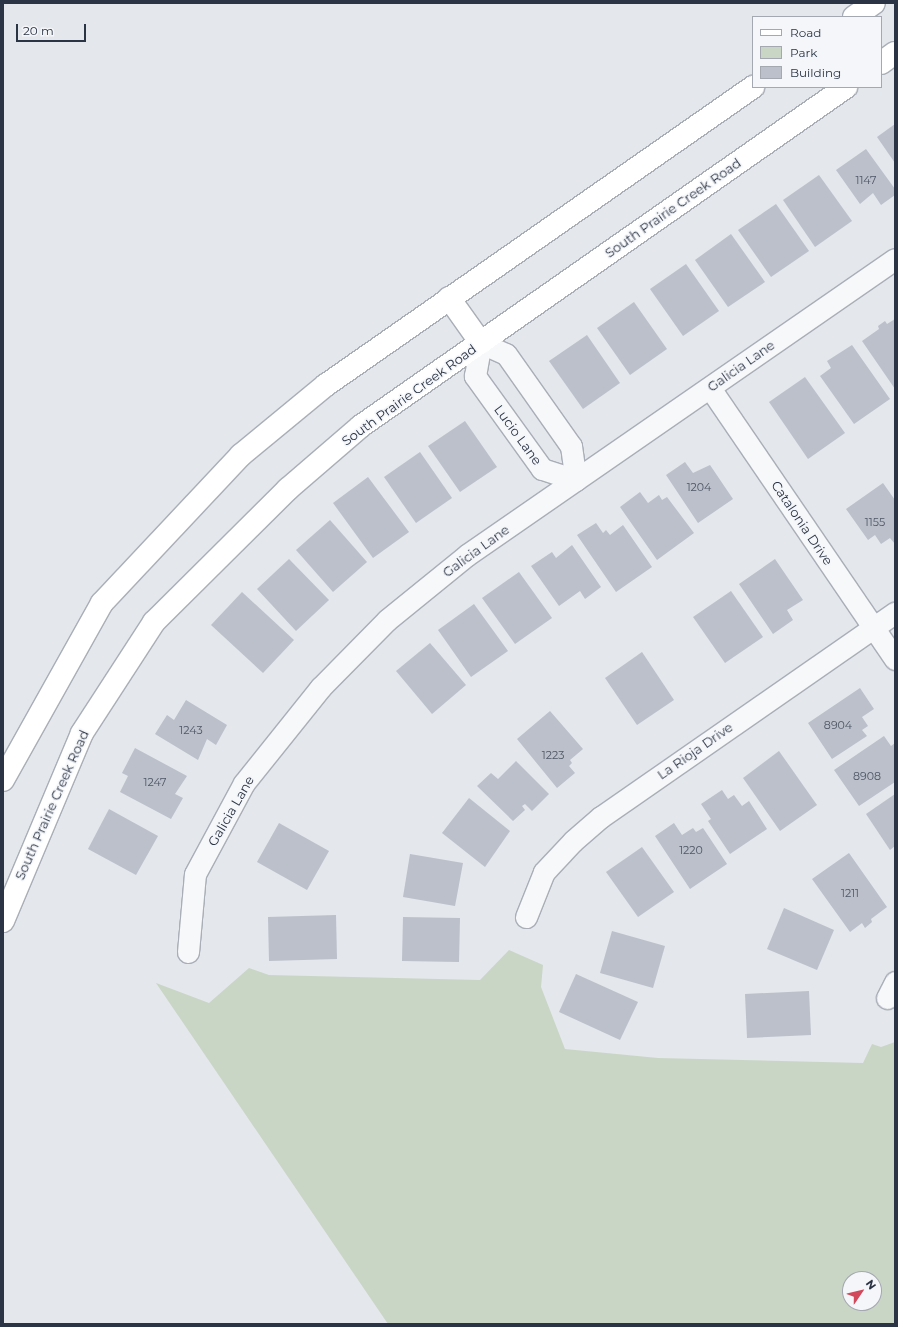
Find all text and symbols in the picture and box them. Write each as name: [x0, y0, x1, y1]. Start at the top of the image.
scale bar: [18, 16, 88, 42]
legend: [752, 16, 882, 88]
text: 20 m: [23, 23, 54, 38]
text: Road: [790, 25, 821, 40]
text: Park: [790, 45, 817, 60]
text: Building: [790, 65, 841, 80]
street label: South Prairie Creek Road: [602, 155, 744, 261]
house number: 1147: [855, 173, 877, 187]
street label: Galicia Lane: [704, 337, 778, 395]
street label: South Prairie Creek Road: [339, 341, 479, 449]
street label: Lucio Lane: [491, 402, 545, 468]
street label: Catalonia Drive: [768, 478, 836, 568]
house number: 1204: [687, 480, 711, 494]
house number: 1155: [865, 515, 885, 529]
street label: Galicia Lane: [440, 522, 512, 580]
house number: 8904: [824, 718, 852, 732]
street label: La Rioja Drive: [654, 719, 736, 783]
house number: 1243: [179, 723, 203, 737]
street label: South Prairie Creek Road: [12, 728, 92, 882]
house number: 1223: [542, 748, 564, 762]
house number: 8908: [853, 769, 881, 783]
street label: Galicia Lane: [205, 773, 257, 849]
house number: 1247: [143, 775, 167, 789]
house number: 1220: [679, 843, 703, 857]
house number: 1211: [841, 886, 859, 900]
north arrow: [842, 1271, 882, 1311]
text: N: [863, 1277, 879, 1292]

